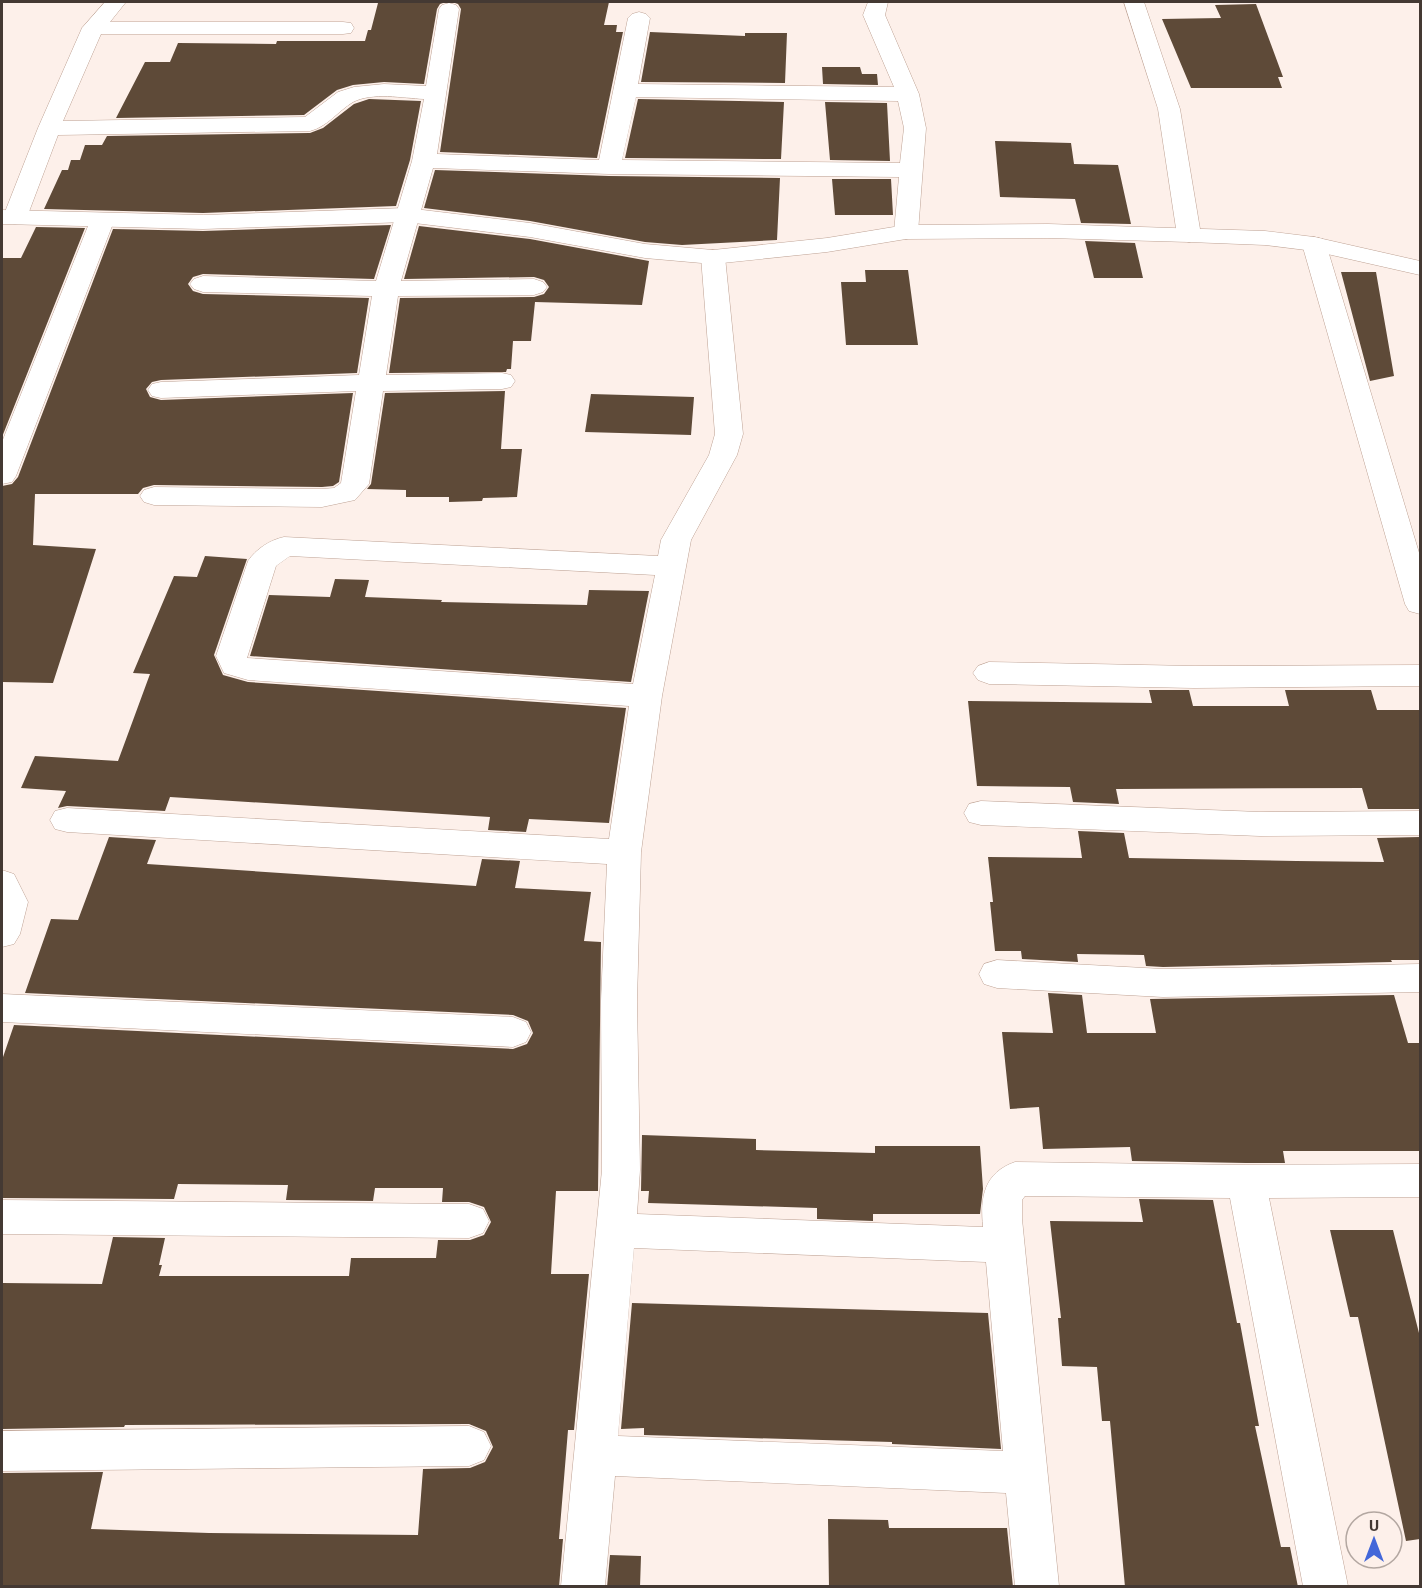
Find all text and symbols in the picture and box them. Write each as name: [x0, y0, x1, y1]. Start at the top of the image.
north arrow: [1344, 1510, 1404, 1570]
text: U: [1369, 1515, 1379, 1534]

